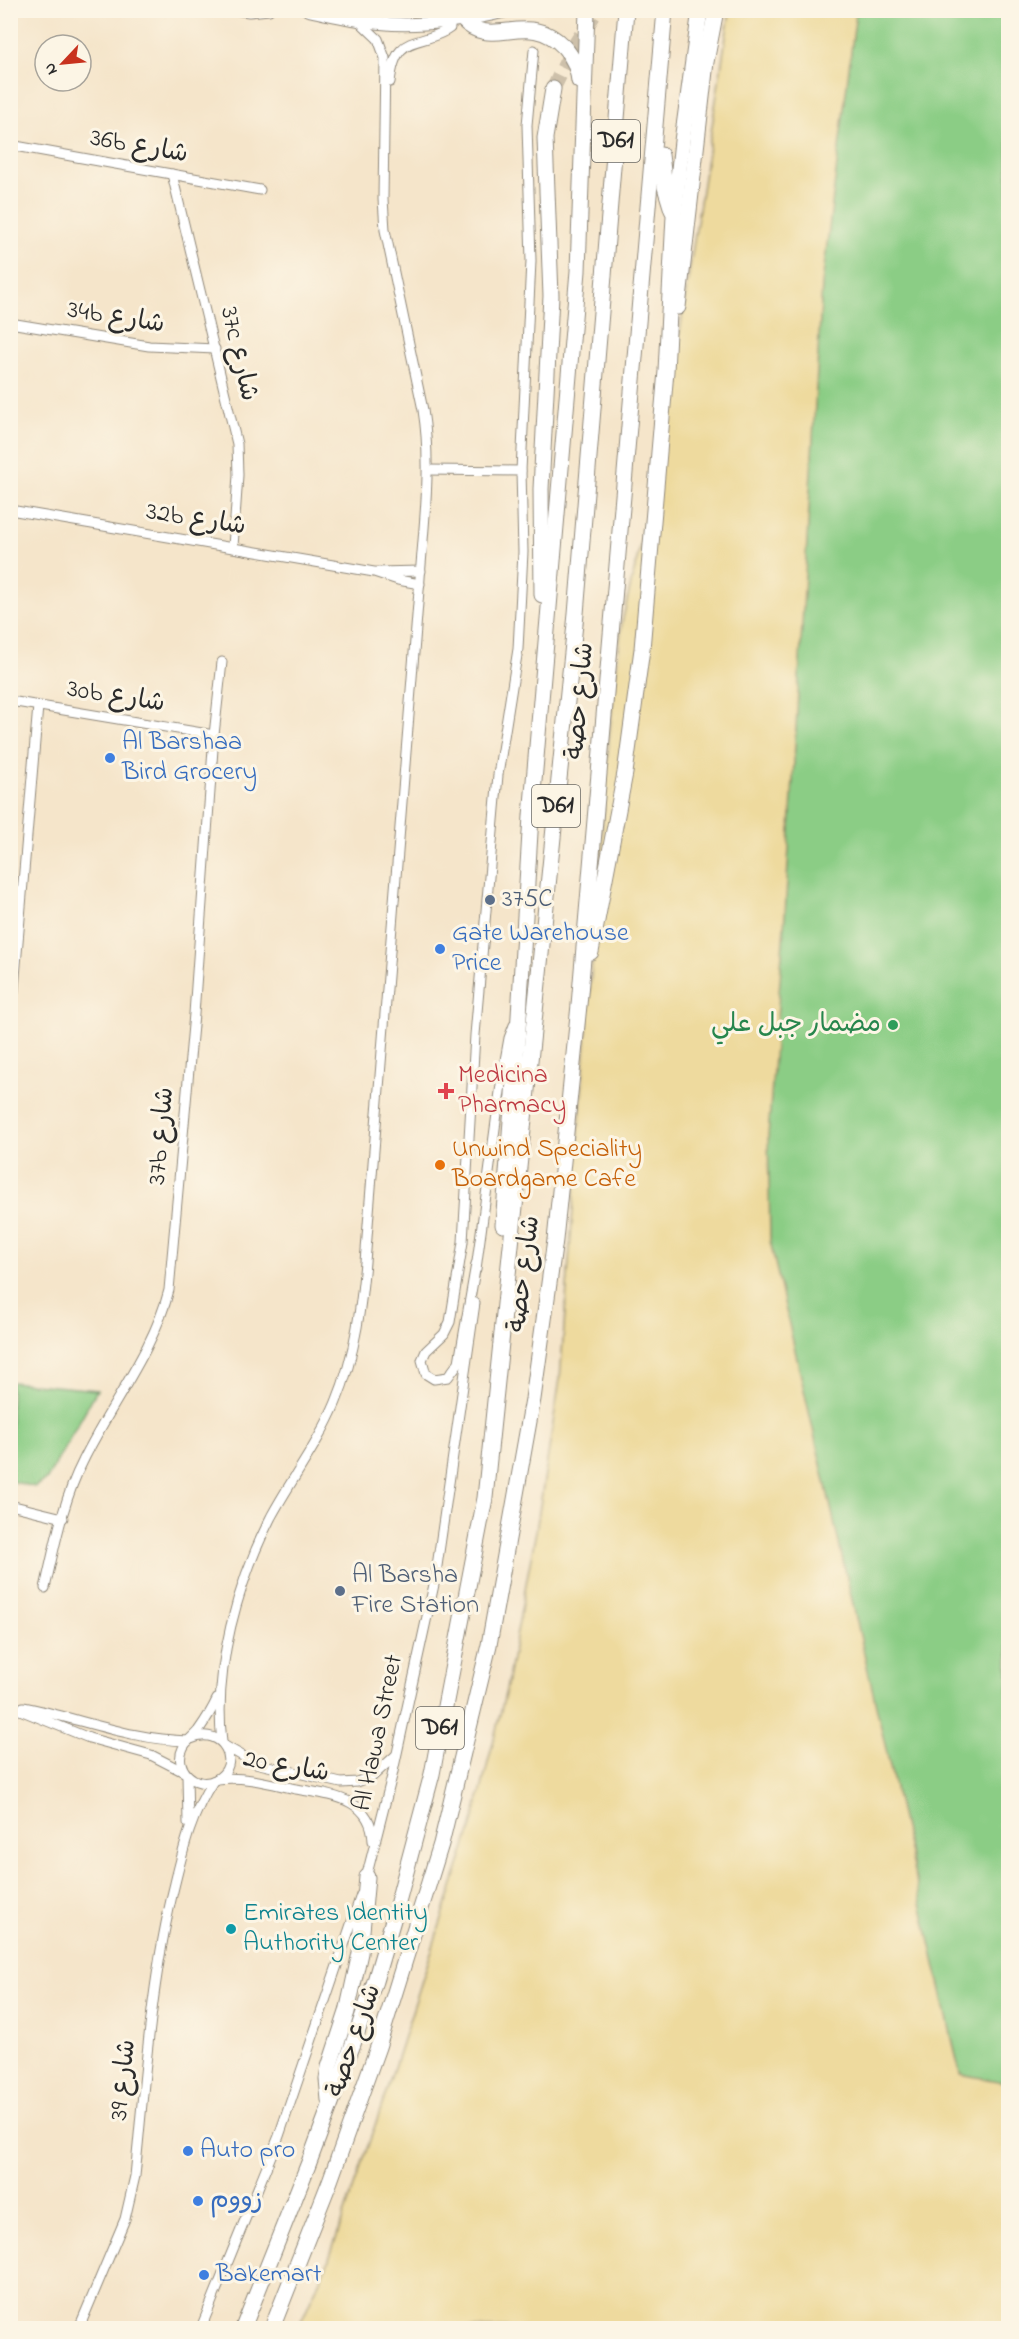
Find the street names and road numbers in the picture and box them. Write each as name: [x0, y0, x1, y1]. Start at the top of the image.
street label: 36b شارع: [87, 120, 191, 174]
road number: D61: [592, 120, 640, 162]
street label: 34b شارع: [65, 292, 167, 344]
street label: 37c شارع: [209, 303, 267, 405]
street label: 32b شارع: [144, 493, 248, 547]
street label: شارع حصة: [557, 641, 605, 761]
street label: 30b شارع: [64, 671, 168, 723]
road number: D61: [532, 785, 580, 827]
street label: 37b شارع: [139, 1086, 185, 1186]
street label: شارع حصة: [499, 1213, 551, 1335]
street label: Al Hawa Street: [344, 1651, 414, 1815]
road number: D61: [416, 1707, 464, 1749]
street label: شارع 20: [240, 1741, 332, 1793]
street label: شارع حصة: [318, 1979, 392, 2103]
street label: شارع 39: [101, 2038, 147, 2122]

